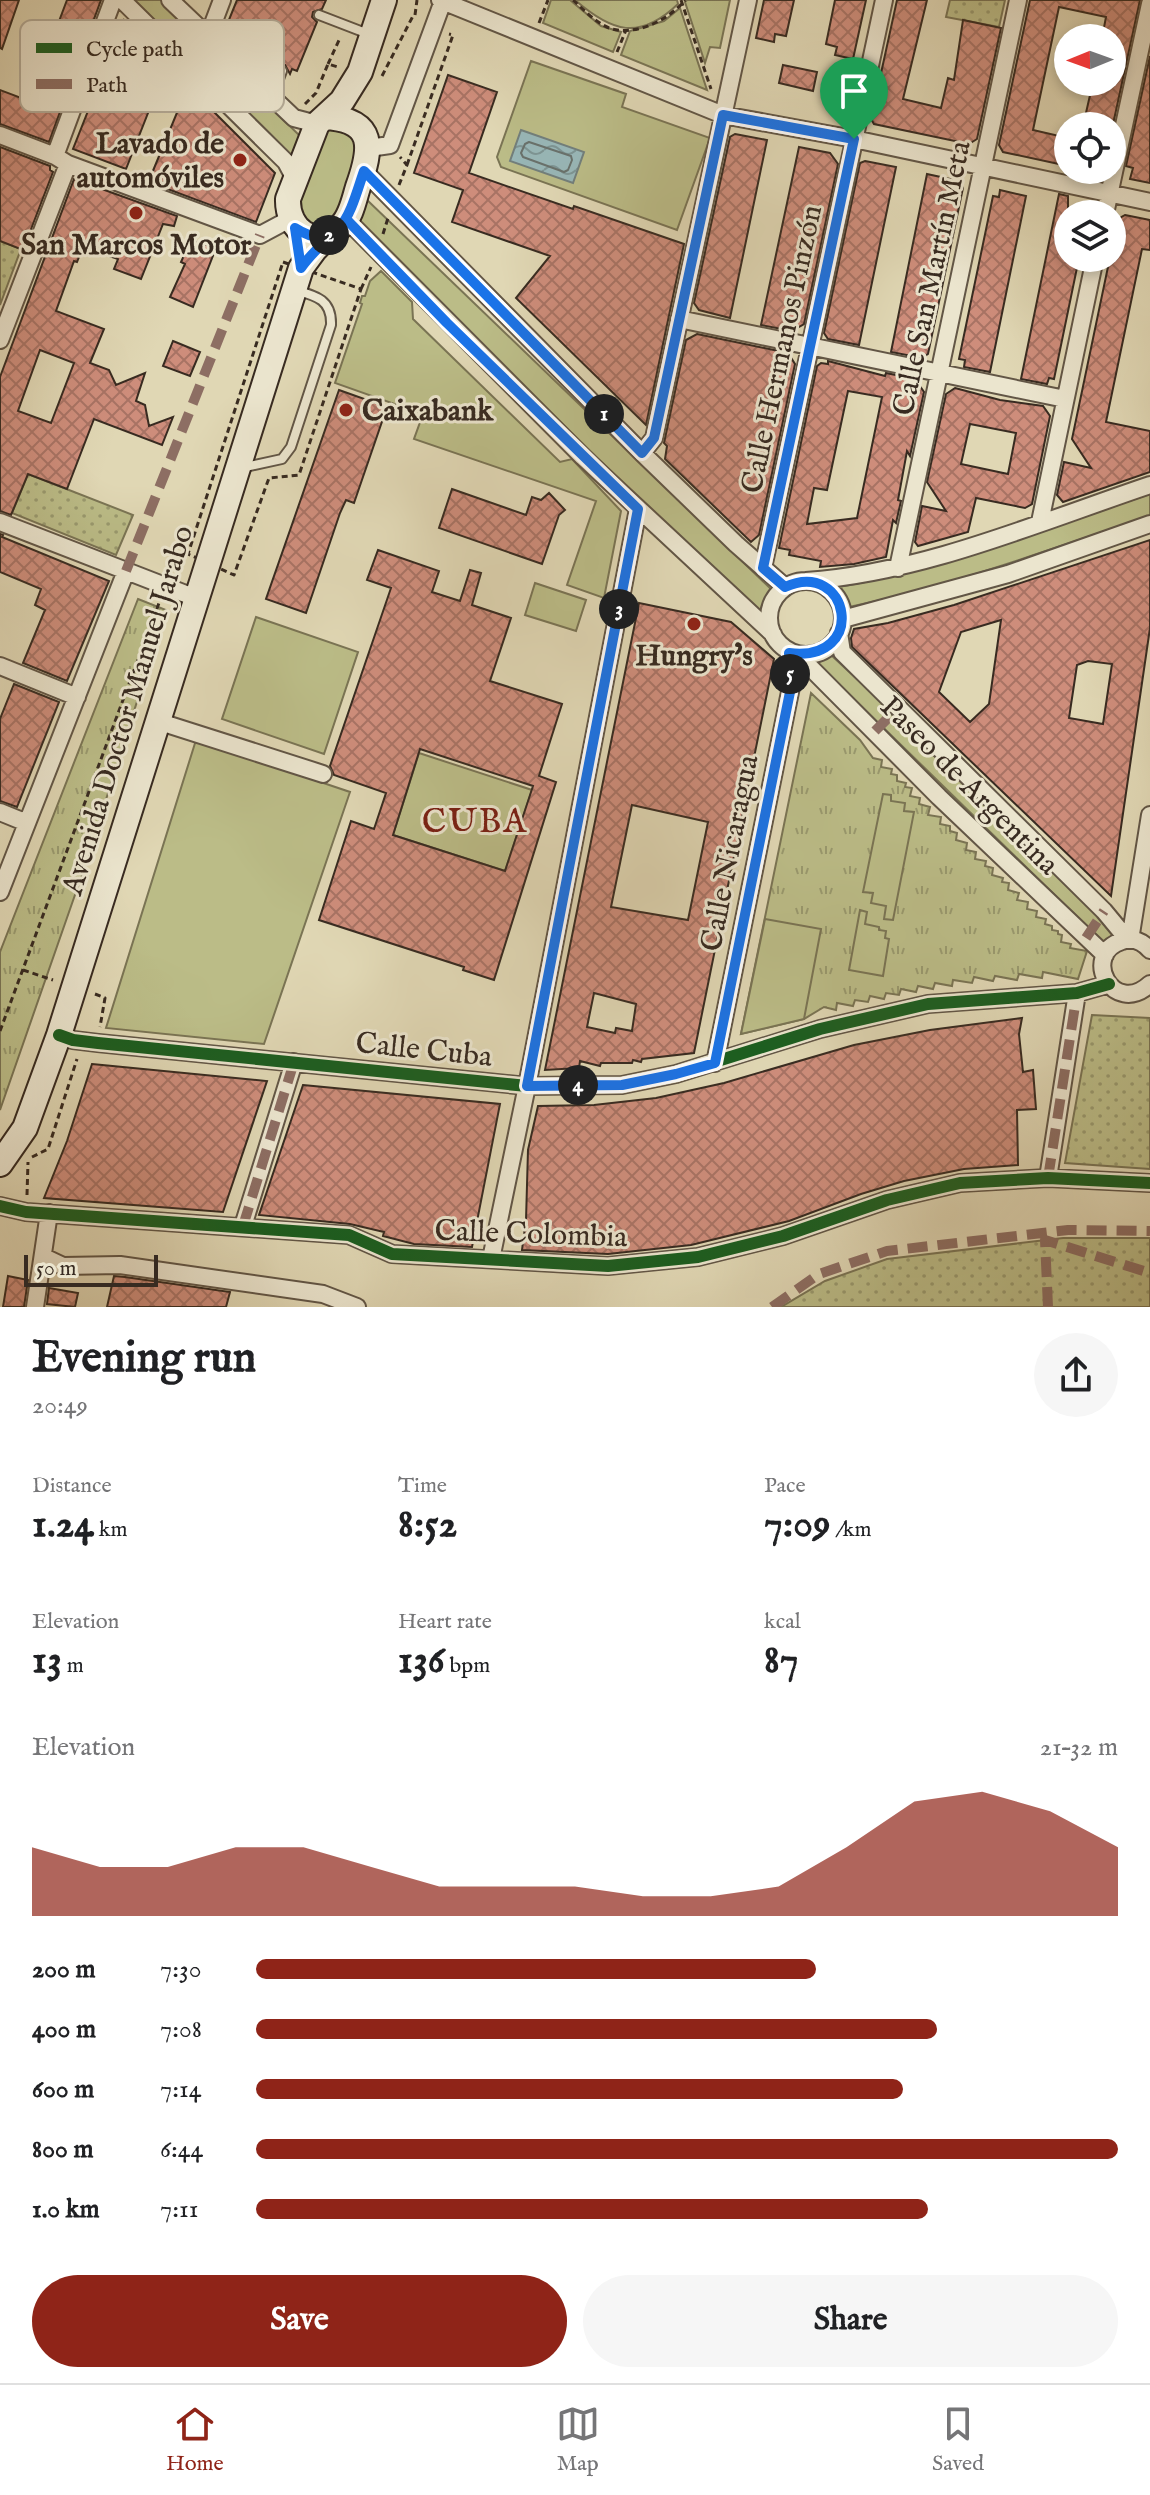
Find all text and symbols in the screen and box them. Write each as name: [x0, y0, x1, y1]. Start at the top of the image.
legend: [20, 20, 284, 112]
north arrow: [1054, 24, 1126, 96]
map controls: [1054, 24, 1126, 272]
text: Cycle path: [86, 36, 183, 64]
pin: [820, 57, 888, 139]
icon: arrive: [832, 69, 876, 113]
text: Path: [86, 72, 128, 100]
button: locate: [1054, 112, 1126, 184]
place label: Lavado de automóviles: [76, 126, 224, 198]
street label: Calle San Martín Meta: [885, 138, 981, 419]
marker: Lavado de automóviles: [231, 151, 249, 169]
button: layers: [1054, 200, 1126, 272]
street label: Calle Hermanos Pinzón: [734, 202, 832, 497]
marker: San Marcos Motor: [127, 204, 145, 222]
pin: 2: [309, 215, 349, 255]
text: 2: [324, 221, 334, 249]
place label: San Marcos Motor: [21, 227, 252, 265]
place label: Caixabank: [362, 393, 494, 431]
pin: 1: [584, 394, 624, 434]
text: 1: [600, 400, 608, 428]
marker: Caixabank: [337, 401, 355, 419]
street label: Avenida Doctor Manuel Jarabo: [54, 521, 203, 901]
pin: 3: [599, 589, 639, 629]
text: 3: [615, 595, 623, 623]
marker: Hungry's: [685, 615, 703, 633]
place label: Hungry's: [635, 638, 753, 676]
pin: 5: [770, 654, 810, 694]
text: 5: [786, 660, 794, 688]
street label: Paseo de Argentina: [871, 689, 1066, 884]
street label: Calle Nicaragua: [693, 752, 769, 955]
district label: CUBA: [422, 801, 528, 844]
street label: Calle Cuba: [354, 1025, 494, 1077]
pin: 4: [558, 1065, 598, 1105]
text: 4: [573, 1071, 583, 1099]
street label: Calle Colombia: [434, 1213, 628, 1257]
scale bar: [24, 1251, 158, 1287]
text: 50 m: [36, 1255, 77, 1283]
text: Evening run: [32, 1331, 256, 1387]
button: share: [1034, 1333, 1118, 1417]
text: 20:49: [32, 1389, 88, 1422]
text: Distance: [32, 1472, 112, 1500]
text: Time: [398, 1472, 447, 1500]
text: Pace: [764, 1472, 806, 1500]
text: 1.24: [32, 1500, 94, 1551]
text: 8:52: [398, 1500, 457, 1551]
text: 7:09: [764, 1500, 830, 1551]
text: km: [94, 1516, 127, 1544]
text: /km: [830, 1516, 871, 1544]
text: Elevation: [32, 1608, 119, 1636]
text: Heart rate: [398, 1608, 492, 1636]
text: kcal: [764, 1608, 801, 1636]
text: 13: [32, 1636, 62, 1687]
text: 136: [398, 1636, 445, 1687]
text: 87: [764, 1636, 798, 1687]
text: m: [62, 1652, 84, 1680]
text: bpm: [445, 1652, 490, 1680]
text: Elevation: [32, 1731, 135, 1764]
text: 21–32 m: [1040, 1731, 1118, 1764]
text: 200 m: [32, 1953, 96, 1986]
text: 7:30: [160, 1953, 202, 1986]
text: 400 m: [32, 2013, 96, 2046]
text: 7:08: [160, 2013, 202, 2046]
text: 600 m: [32, 2073, 94, 2106]
text: 7:14: [160, 2073, 201, 2106]
text: 800 m: [32, 2133, 94, 2166]
text: 6:44: [160, 2133, 203, 2166]
text: 1.0 km: [32, 2193, 100, 2226]
text: 7:11: [160, 2193, 198, 2226]
button: Save: [32, 2275, 567, 2367]
button: Share: [583, 2275, 1118, 2367]
tab: Home: [166, 2402, 224, 2478]
tab: Map: [556, 2402, 600, 2478]
tab: Saved: [932, 2402, 984, 2478]

